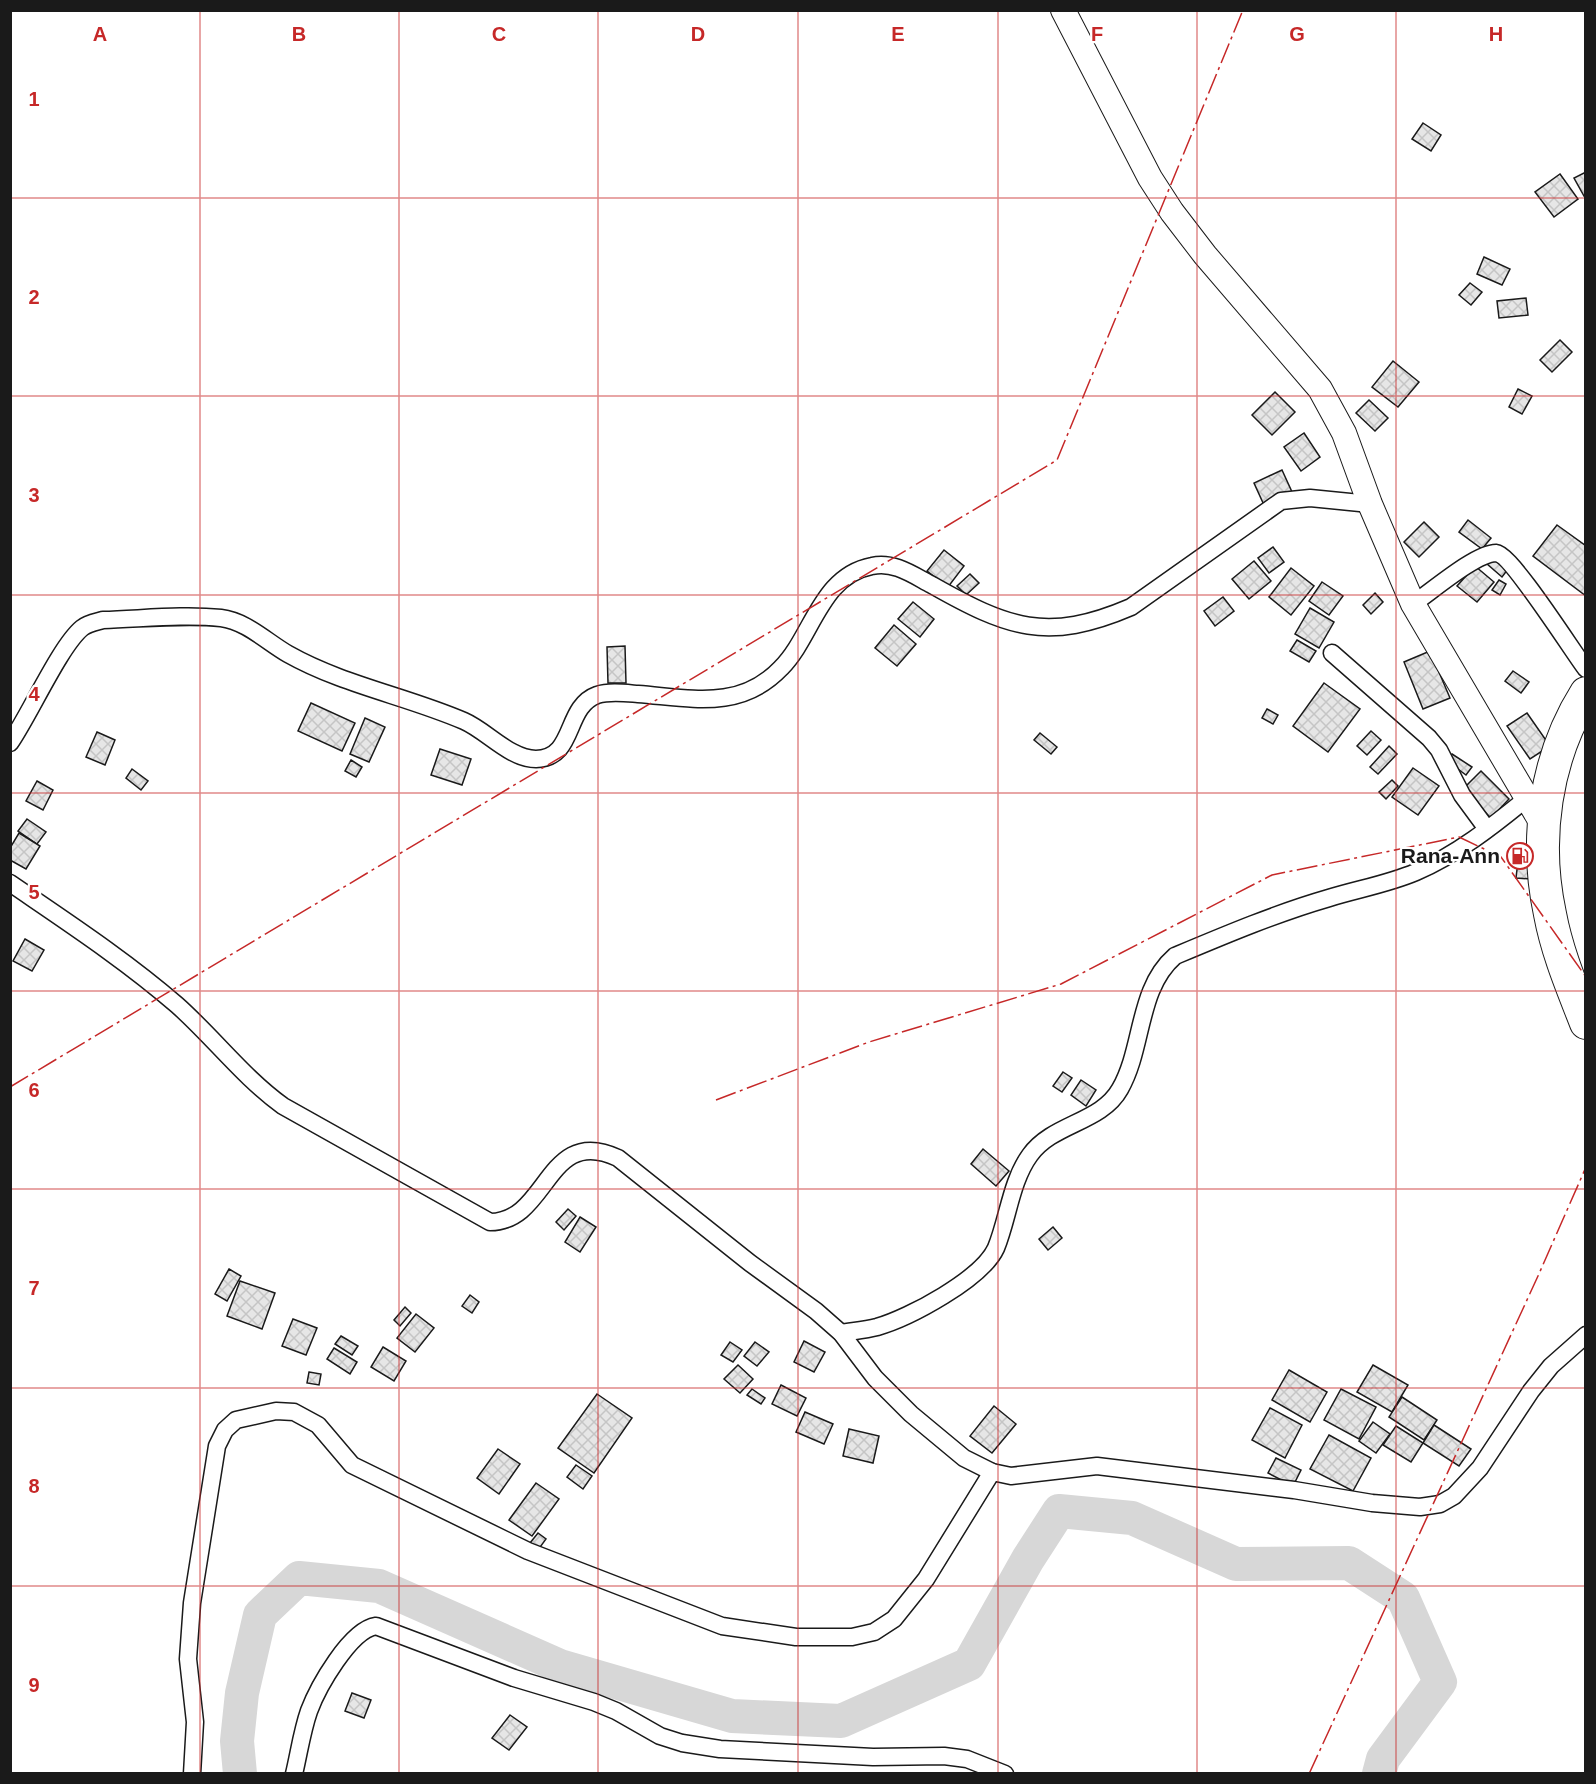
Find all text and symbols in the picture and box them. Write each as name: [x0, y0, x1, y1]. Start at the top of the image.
text: A: [93, 23, 107, 45]
text: B: [292, 23, 306, 45]
text: C: [492, 23, 506, 45]
text: D: [691, 23, 705, 45]
text: E: [891, 23, 905, 45]
text: F: [1091, 23, 1103, 45]
text: G: [1289, 23, 1305, 45]
text: H: [1489, 23, 1503, 45]
text: 1: [28, 88, 40, 110]
text: 2: [28, 286, 40, 308]
text: 3: [28, 484, 40, 506]
text: 4: [28, 683, 40, 705]
fuel station icon: Rana-Ann: [1505, 841, 1535, 871]
place label: Rana-Ann: [1401, 844, 1500, 867]
text: 5: [28, 881, 40, 903]
text: 6: [28, 1079, 40, 1101]
text: 7: [28, 1277, 40, 1299]
text: 8: [28, 1475, 40, 1497]
text: 9: [28, 1674, 40, 1696]

